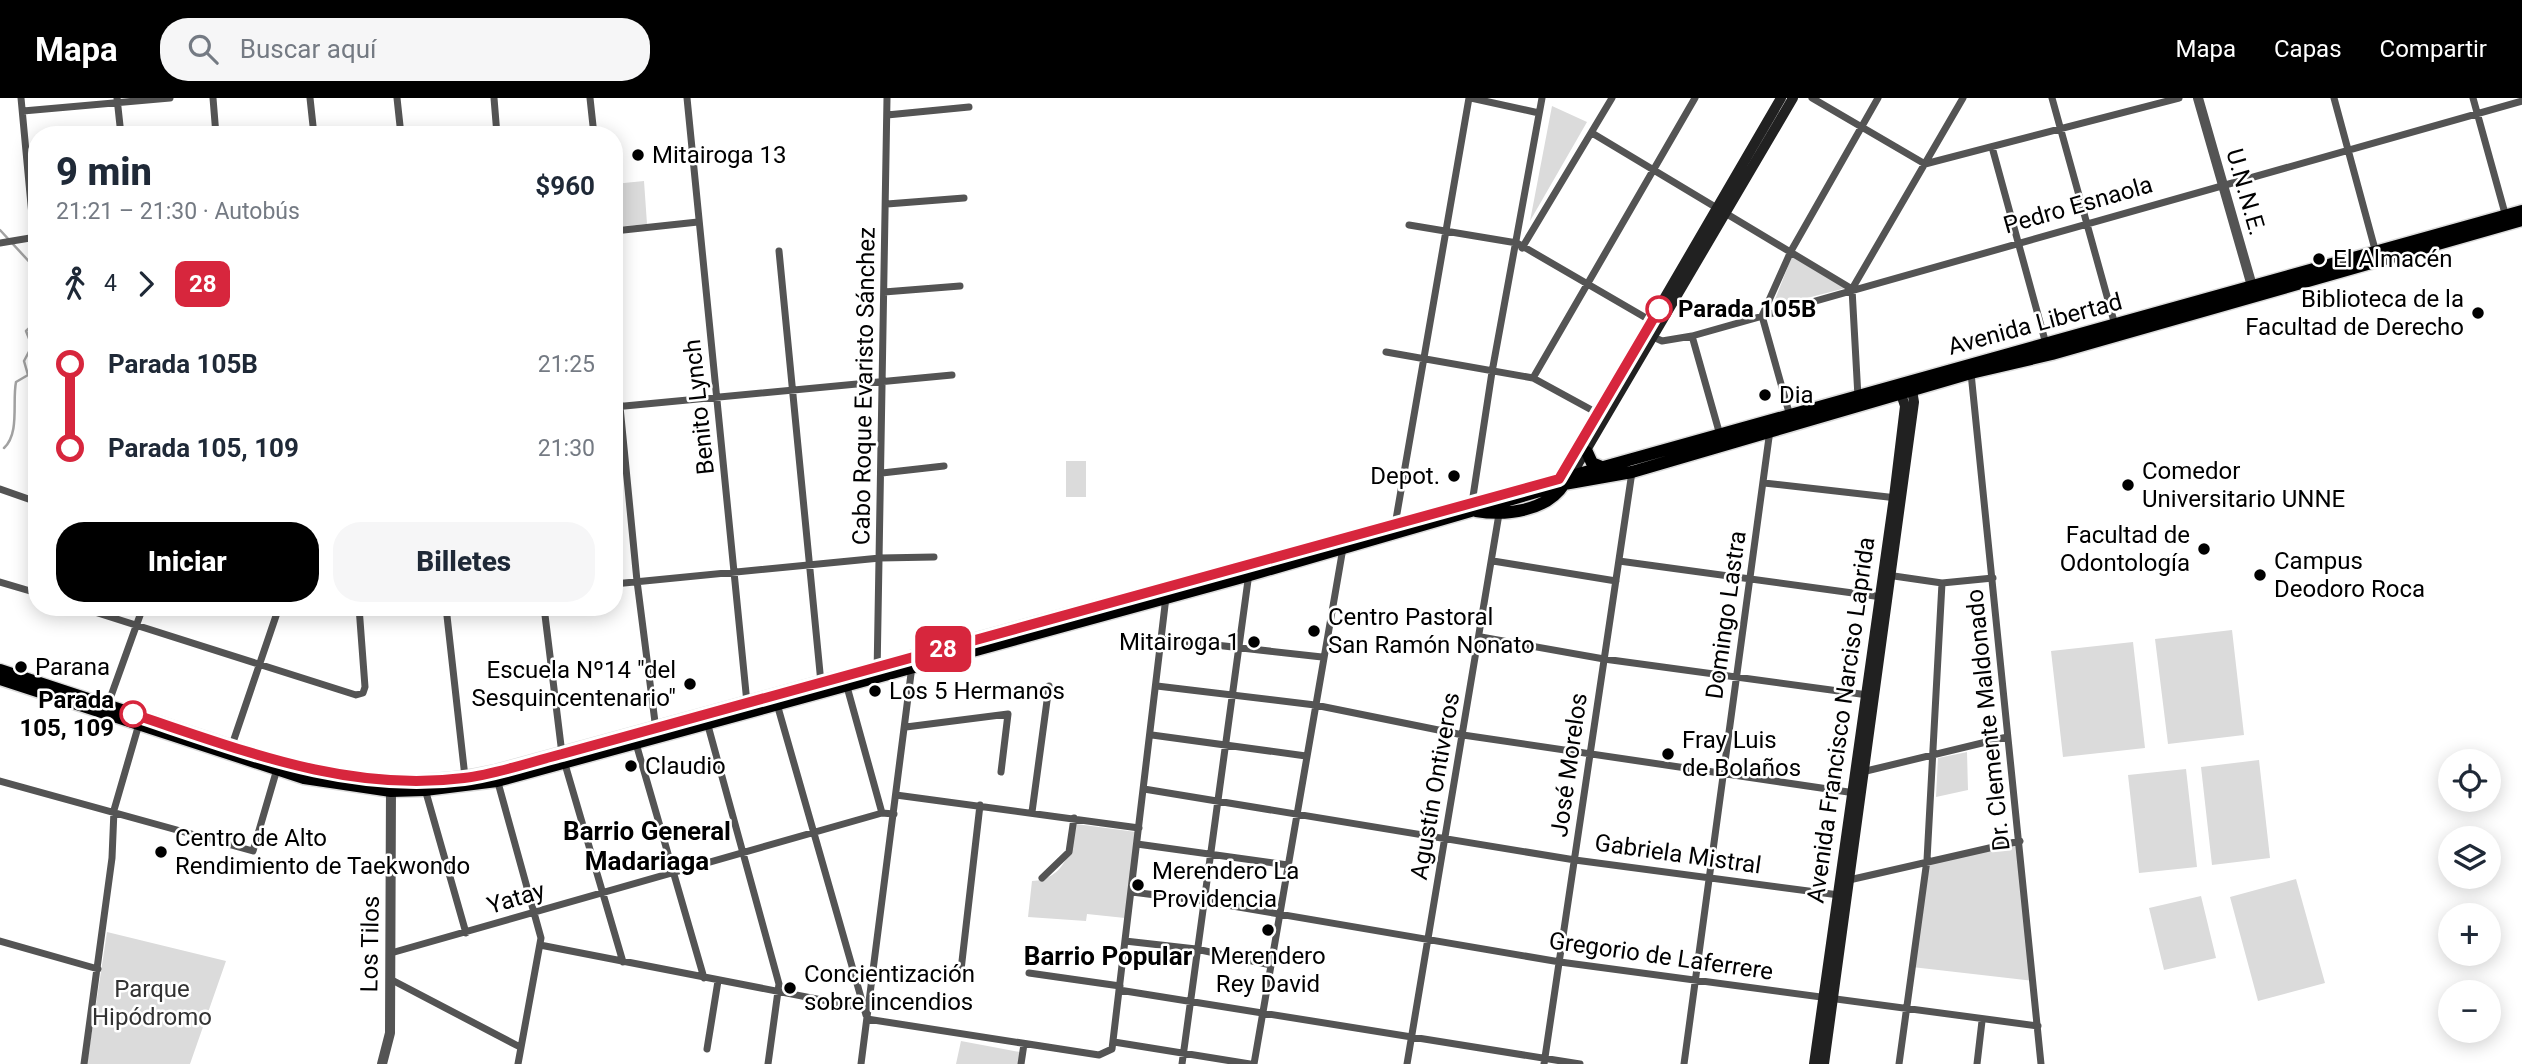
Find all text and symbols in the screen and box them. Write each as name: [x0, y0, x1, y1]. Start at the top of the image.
search box: [160, 18, 650, 81]
text: Mapa: [35, 30, 118, 69]
icon: search: [184, 30, 222, 68]
text: Buscar aquí: [240, 34, 376, 64]
text: Mapa: [2175, 35, 2236, 63]
text: Capas: [2274, 35, 2342, 63]
text: Compartir: [2380, 35, 2487, 63]
place label: Mitairoga 13: [652, 141, 787, 169]
street label: U.N.N.E.: [2220, 145, 2272, 239]
marker: Mitairoga 13: [630, 147, 646, 163]
text: 9 min: [56, 150, 152, 194]
street label: Pedro Esnaola: [2000, 170, 2156, 240]
text: $960: [535, 171, 595, 201]
text: 21:21 – 21:30 · Autobús: [56, 198, 300, 225]
street label: Cabo Roque Evaristo Sánchez: [847, 227, 881, 545]
place label: El Almacén: [2333, 245, 2453, 273]
marker: El Almacén: [2311, 251, 2327, 267]
icon: walk: [56, 265, 94, 303]
icon: forward: [127, 265, 165, 303]
text: 4: [104, 270, 117, 297]
text: 28: [189, 270, 216, 298]
place label: Biblioteca de la Facultad de Derecho: [2245, 285, 2464, 341]
street label: Avenida Libertad: [1945, 287, 2125, 361]
place label: Parada 105B: [1678, 295, 1816, 323]
marker: Parada 105B: [1646, 296, 1672, 322]
marker: Biblioteca de la Facultad de Derecho: [2470, 305, 2486, 321]
street label: Benito Lynch: [678, 338, 720, 476]
text: Parada 105B: [108, 349, 258, 379]
text: 21:25: [538, 351, 595, 378]
place label: Dia: [1779, 381, 1814, 409]
marker: Dia: [1757, 387, 1773, 403]
text: Parada 105, 109: [108, 433, 299, 463]
text: 21:30: [538, 435, 595, 462]
place label: Comedor Universitario UNNE: [2142, 457, 2345, 513]
place label: Depot.: [1370, 462, 1440, 490]
marker: Depot.: [1446, 468, 1462, 484]
marker: Comedor Universitario UNNE: [2120, 477, 2136, 493]
place label: Facultad de Odontología: [2060, 521, 2190, 577]
button: Iniciar: [56, 522, 319, 602]
button: Billetes: [333, 522, 595, 602]
street label: Domingo Lastra: [1700, 529, 1752, 701]
street label: Avenida Francisco Narciso Laprida: [1801, 535, 1881, 905]
marker: Facultad de Odontología: [2196, 541, 2212, 557]
place label: Campus Deodoro Roca: [2274, 547, 2425, 603]
marker: Campus Deodoro Roca: [2252, 567, 2268, 583]
street label: Dr. Clemente Maldonado: [1960, 588, 2016, 852]
place label: Centro Pastoral San Ramón Nonato: [1328, 603, 1535, 659]
marker: Centro Pastoral San Ramón Nonato: [1306, 623, 1322, 639]
line badge: 28: [912, 626, 974, 672]
place label: Mitairoga 1: [1119, 628, 1240, 656]
marker: Mitairoga 1: [1246, 634, 1262, 650]
text: 28: [929, 635, 957, 663]
place label: Parana: [35, 653, 110, 681]
place label: Escuela Nº14 "del Sesquincentenario": [471, 656, 676, 712]
marker: Parana: [13, 659, 29, 675]
marker: Escuela Nº14 "del Sesquincentenario": [682, 676, 698, 692]
place label: Los 5 Hermanos: [889, 677, 1065, 705]
marker: Los 5 Hermanos: [867, 683, 883, 699]
place label: Parada 105, 109: [20, 686, 114, 742]
street label: Agustín Ontiveros: [1405, 690, 1465, 882]
street label: José Morelos: [1545, 691, 1593, 839]
marker: Parada 105, 109: [120, 701, 146, 727]
place label: Fray Luis de Bolaños: [1682, 726, 1801, 782]
marker: Fray Luis de Bolaños: [1660, 746, 1676, 762]
map controls: [2438, 749, 2501, 1043]
button: locate: [2438, 749, 2501, 812]
place label: Claudio: [645, 752, 726, 780]
marker: Claudio: [623, 758, 639, 774]
district label: Barrio General Madariaga: [563, 816, 731, 876]
place label: Centro de Alto Rendimiento de Taekwondo: [175, 824, 470, 880]
button: layers: [2438, 826, 2501, 889]
street label: Gabriela Mistral: [1593, 828, 1763, 880]
marker: Centro de Alto Rendimiento de Taekwondo: [153, 844, 169, 860]
place label: Merendero La Providencia: [1152, 857, 1299, 913]
street label: Yatay: [484, 876, 549, 920]
marker: Merendero La Providencia: [1130, 877, 1146, 893]
street label: Los Tilos: [355, 895, 385, 993]
button: +: [2438, 903, 2501, 966]
marker: Merendero Rey David: [1260, 922, 1276, 938]
street label: Gregorio de Laferrere: [1547, 926, 1775, 986]
district label: Barrio Popular: [1024, 941, 1193, 971]
place label: Merendero Rey David: [1210, 942, 1326, 998]
place label: Concientización sobre incendios: [804, 960, 975, 1016]
park label: Parque Hipódromo: [92, 975, 212, 1031]
marker: Concientización sobre incendios: [782, 980, 798, 996]
button: −: [2438, 980, 2501, 1043]

